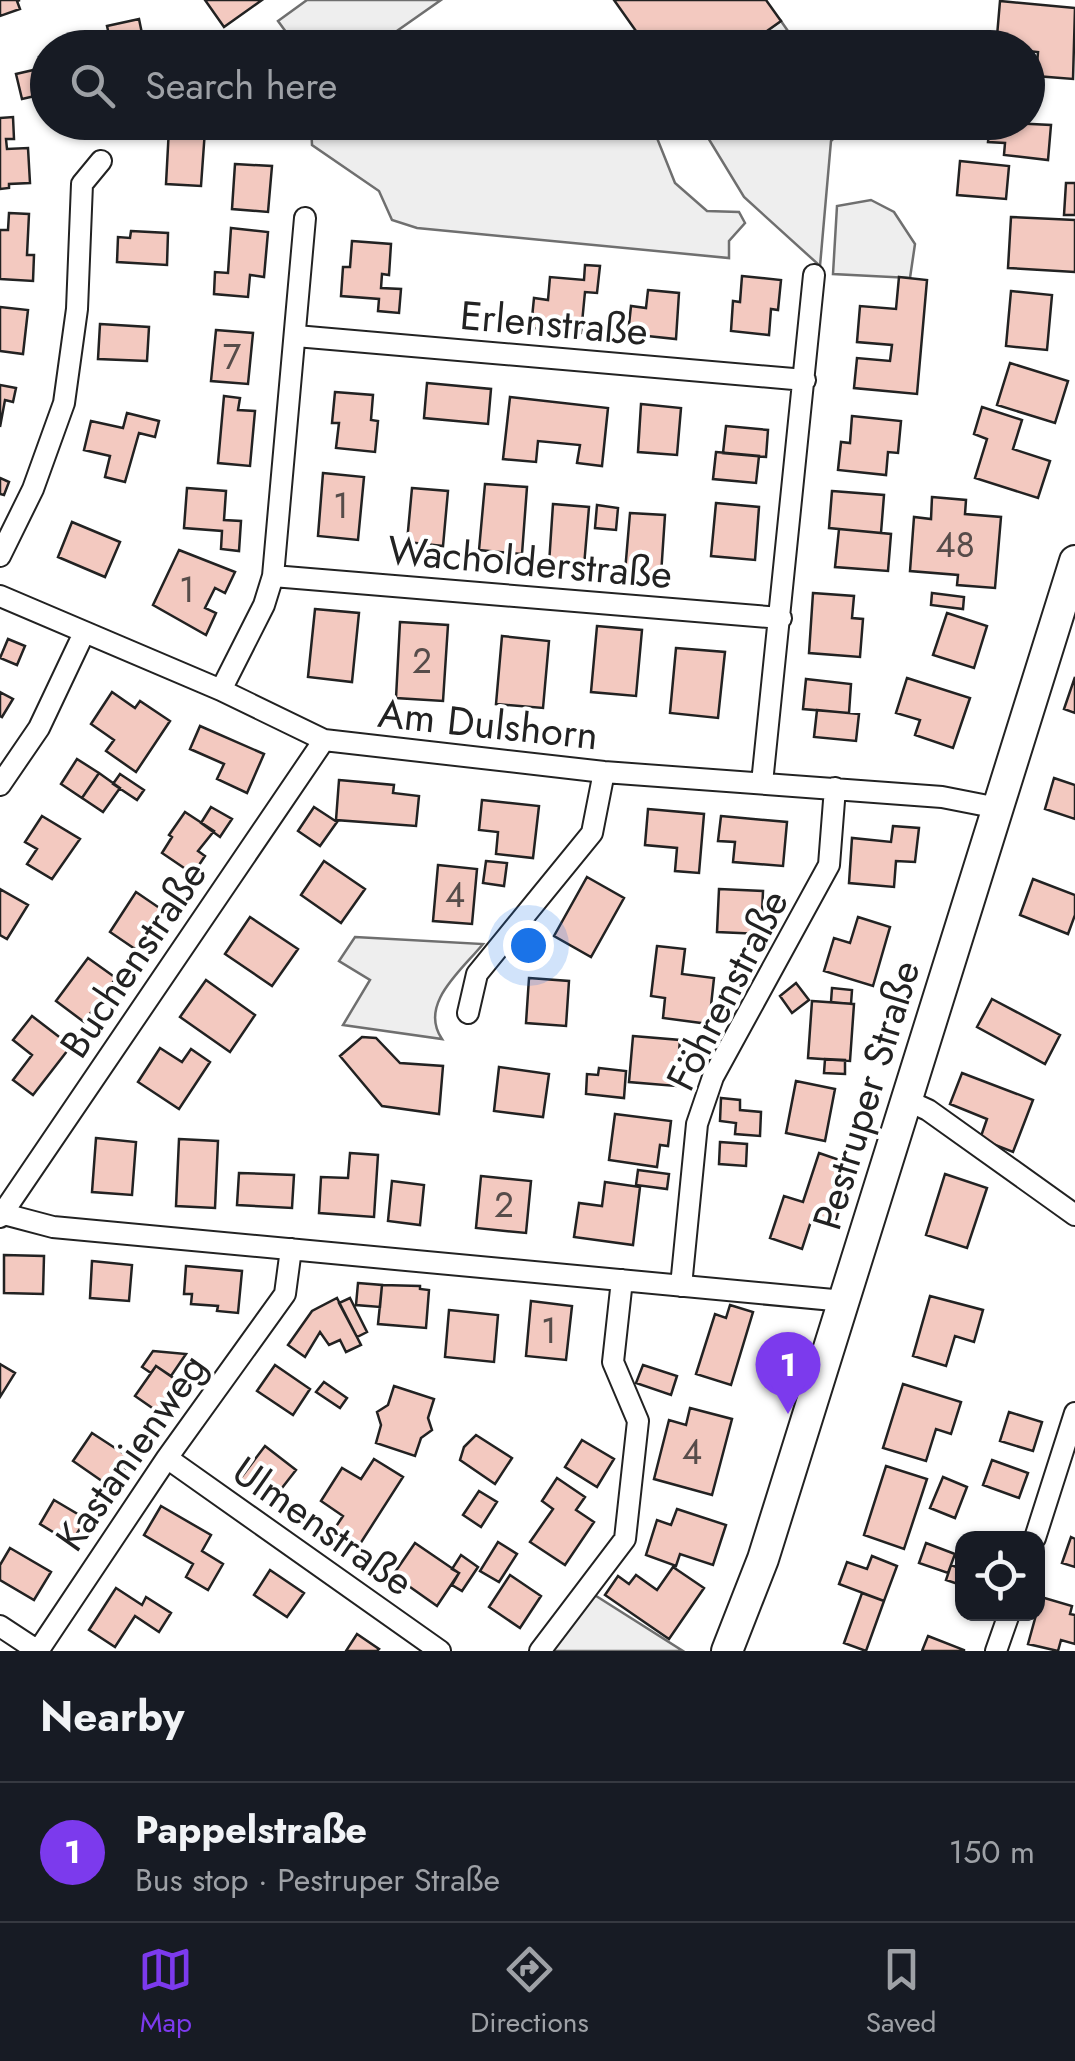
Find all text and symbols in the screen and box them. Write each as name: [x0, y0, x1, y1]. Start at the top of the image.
search box: [30, 30, 1045, 140]
icon: search: [65, 58, 120, 113]
text: Search here: [145, 58, 337, 113]
street label: Erlenstraße: [458, 286, 650, 360]
house number: 7: [223, 332, 242, 382]
house number: 1: [333, 481, 349, 531]
house number: 48: [935, 520, 975, 570]
street label: Wacholderstraße: [386, 521, 674, 603]
house number: 1: [179, 565, 195, 615]
house number: 2: [412, 636, 432, 686]
street label: Am Dulshorn: [375, 684, 601, 764]
street label: Buchenstraße: [46, 849, 220, 1069]
house number: 4: [445, 870, 465, 920]
street label: Föhrenstraße: [652, 880, 802, 1100]
your location: [503, 920, 554, 971]
street label: Pestruper Straße: [798, 953, 934, 1237]
house number: 2: [494, 1180, 514, 1230]
house number: 1: [541, 1306, 557, 1356]
pin: 1: [756, 1332, 820, 1414]
street label: Kastanienweg: [41, 1341, 221, 1563]
house number: 4: [682, 1427, 702, 1477]
street label: Ulmenstraße: [221, 1442, 425, 1610]
map controls: [955, 1531, 1045, 1621]
button: locate: [955, 1531, 1045, 1621]
text: Nearby: [40, 1686, 184, 1747]
text: Pappelstraße: [135, 1802, 367, 1857]
text: 1: [64, 1829, 81, 1875]
text: 150 m: [949, 1829, 1035, 1875]
text: Bus stop · Pestruper Straße: [135, 1857, 500, 1903]
tab: Map: [138, 1942, 193, 2043]
tab: Directions: [470, 1942, 589, 2043]
tab: Saved: [866, 1942, 937, 2043]

